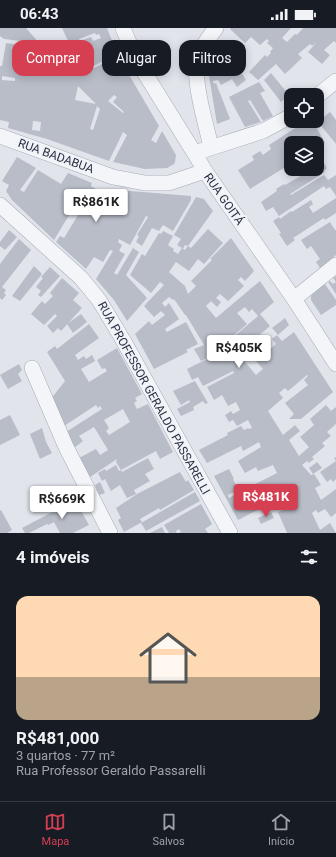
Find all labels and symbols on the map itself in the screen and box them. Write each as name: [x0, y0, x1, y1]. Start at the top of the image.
street label: RUA BADABUA: [16, 136, 96, 176]
street label: RUA GOITÁ: [201, 170, 248, 228]
pin: R$861K: [63, 189, 129, 223]
street label: RUA PROFESSOR GERALDO PASSARELLI: [95, 299, 213, 497]
pin: R$405K: [206, 335, 272, 369]
pin: R$481K: [233, 484, 299, 518]
pin: R$669K: [29, 486, 95, 520]

